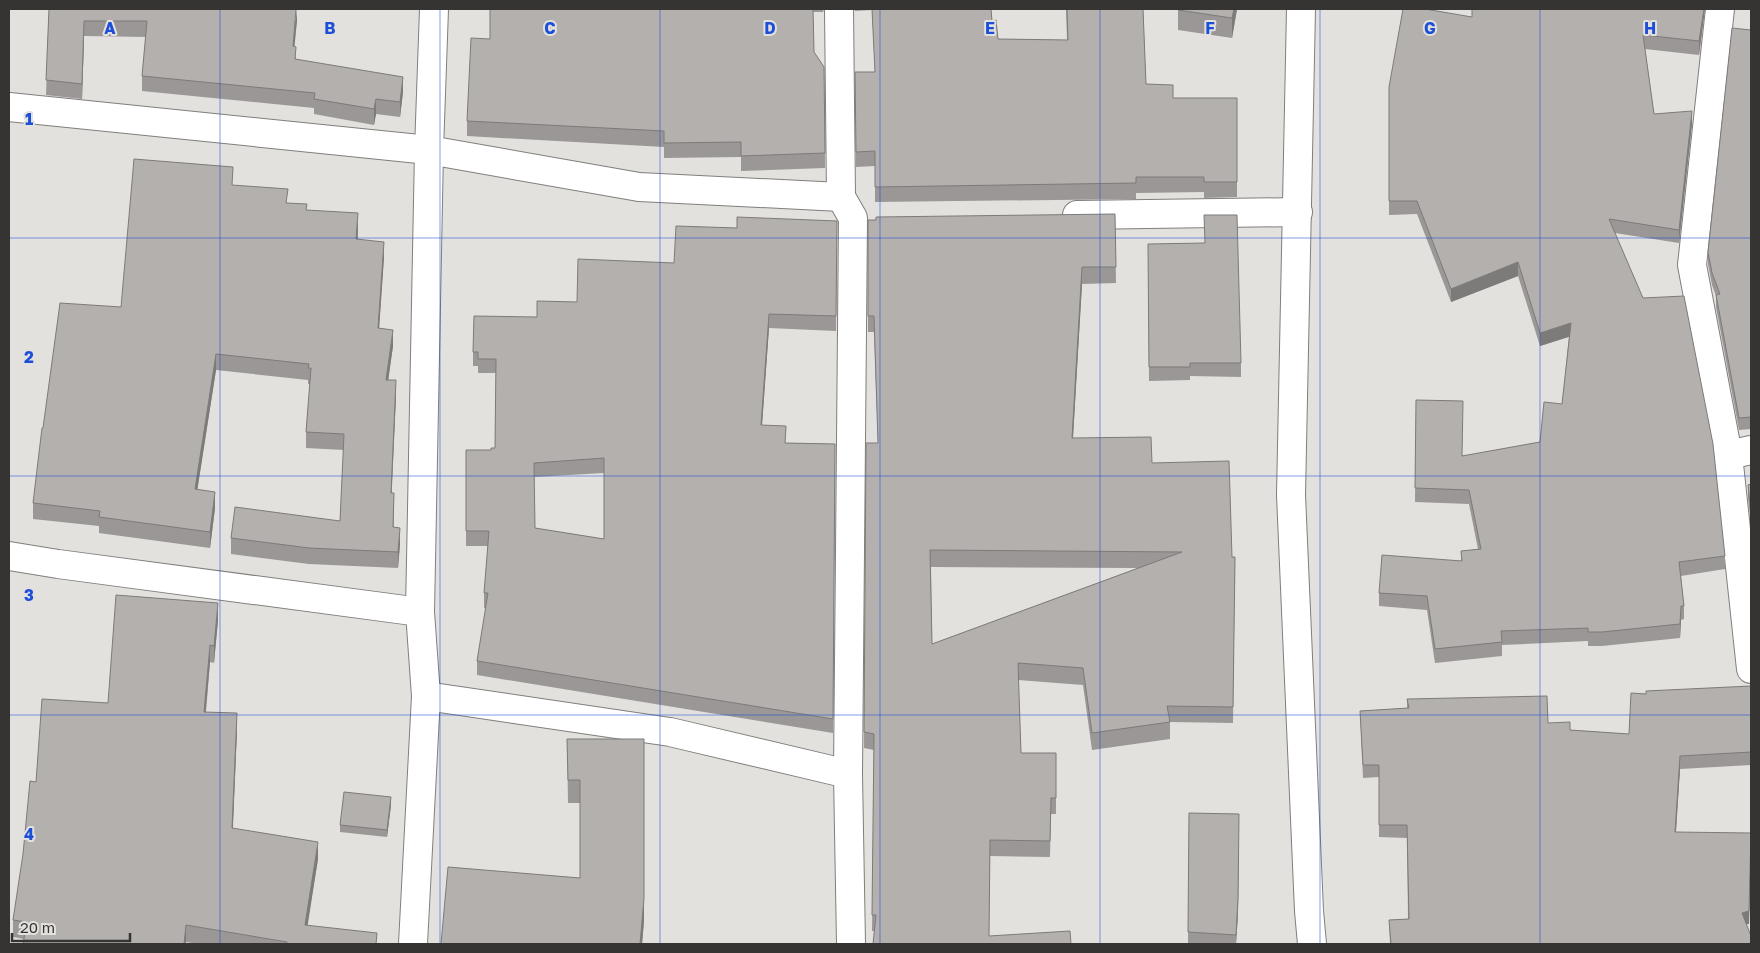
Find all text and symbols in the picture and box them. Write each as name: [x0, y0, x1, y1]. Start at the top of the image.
text: A: [104, 18, 116, 38]
text: B: [324, 18, 336, 38]
text: C: [544, 18, 556, 38]
text: D: [764, 18, 776, 38]
text: E: [985, 18, 995, 38]
text: F: [1205, 18, 1215, 38]
text: G: [1424, 18, 1436, 38]
text: H: [1644, 18, 1656, 38]
text: 1: [25, 109, 33, 129]
text: 2: [24, 347, 34, 367]
text: 3: [24, 585, 34, 605]
text: 4: [24, 824, 34, 844]
scale bar: [12, 910, 130, 942]
text: 20 m: [20, 918, 55, 936]

